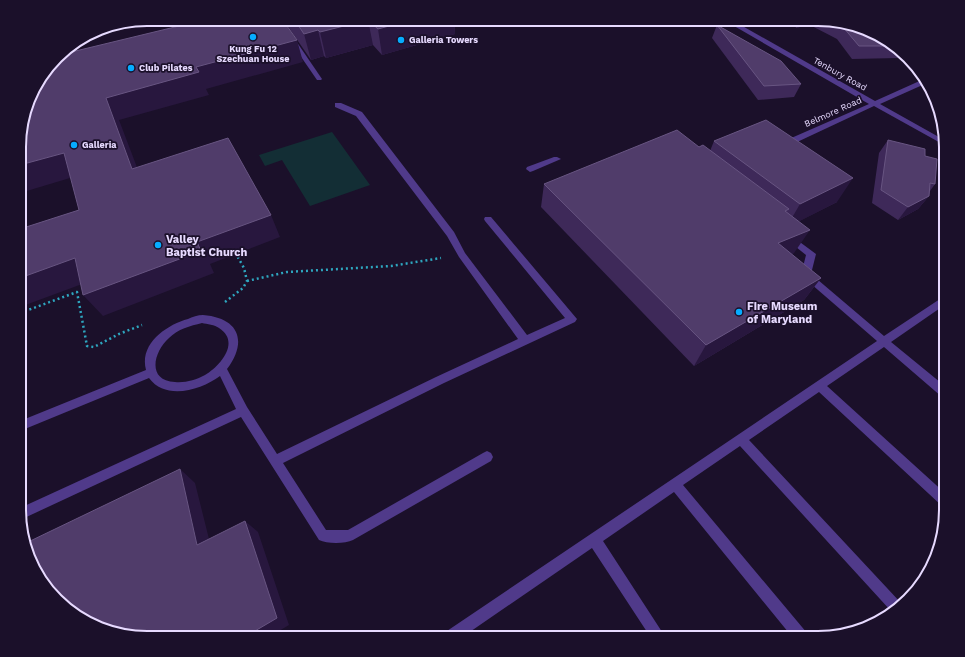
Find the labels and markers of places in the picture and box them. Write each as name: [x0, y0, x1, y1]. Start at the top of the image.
marker: Kung Fu 12 Szechuan House: [248, 32, 258, 42]
marker: Galleria Towers: [396, 35, 406, 45]
place label: Galleria Towers: [409, 35, 478, 45]
place label: Kung Fu 12 Szechuan House: [217, 44, 289, 64]
marker: Club Pilates: [126, 63, 136, 73]
place label: Club Pilates: [139, 63, 193, 73]
marker: Galleria: [69, 140, 79, 150]
place label: Galleria: [82, 140, 117, 150]
place label: Valley Baptist Church: [166, 233, 248, 259]
marker: Valley Baptist Church: [153, 240, 163, 250]
place label: Fire Museum of Maryland: [747, 300, 817, 326]
marker: Fire Museum of Maryland: [734, 307, 744, 317]

